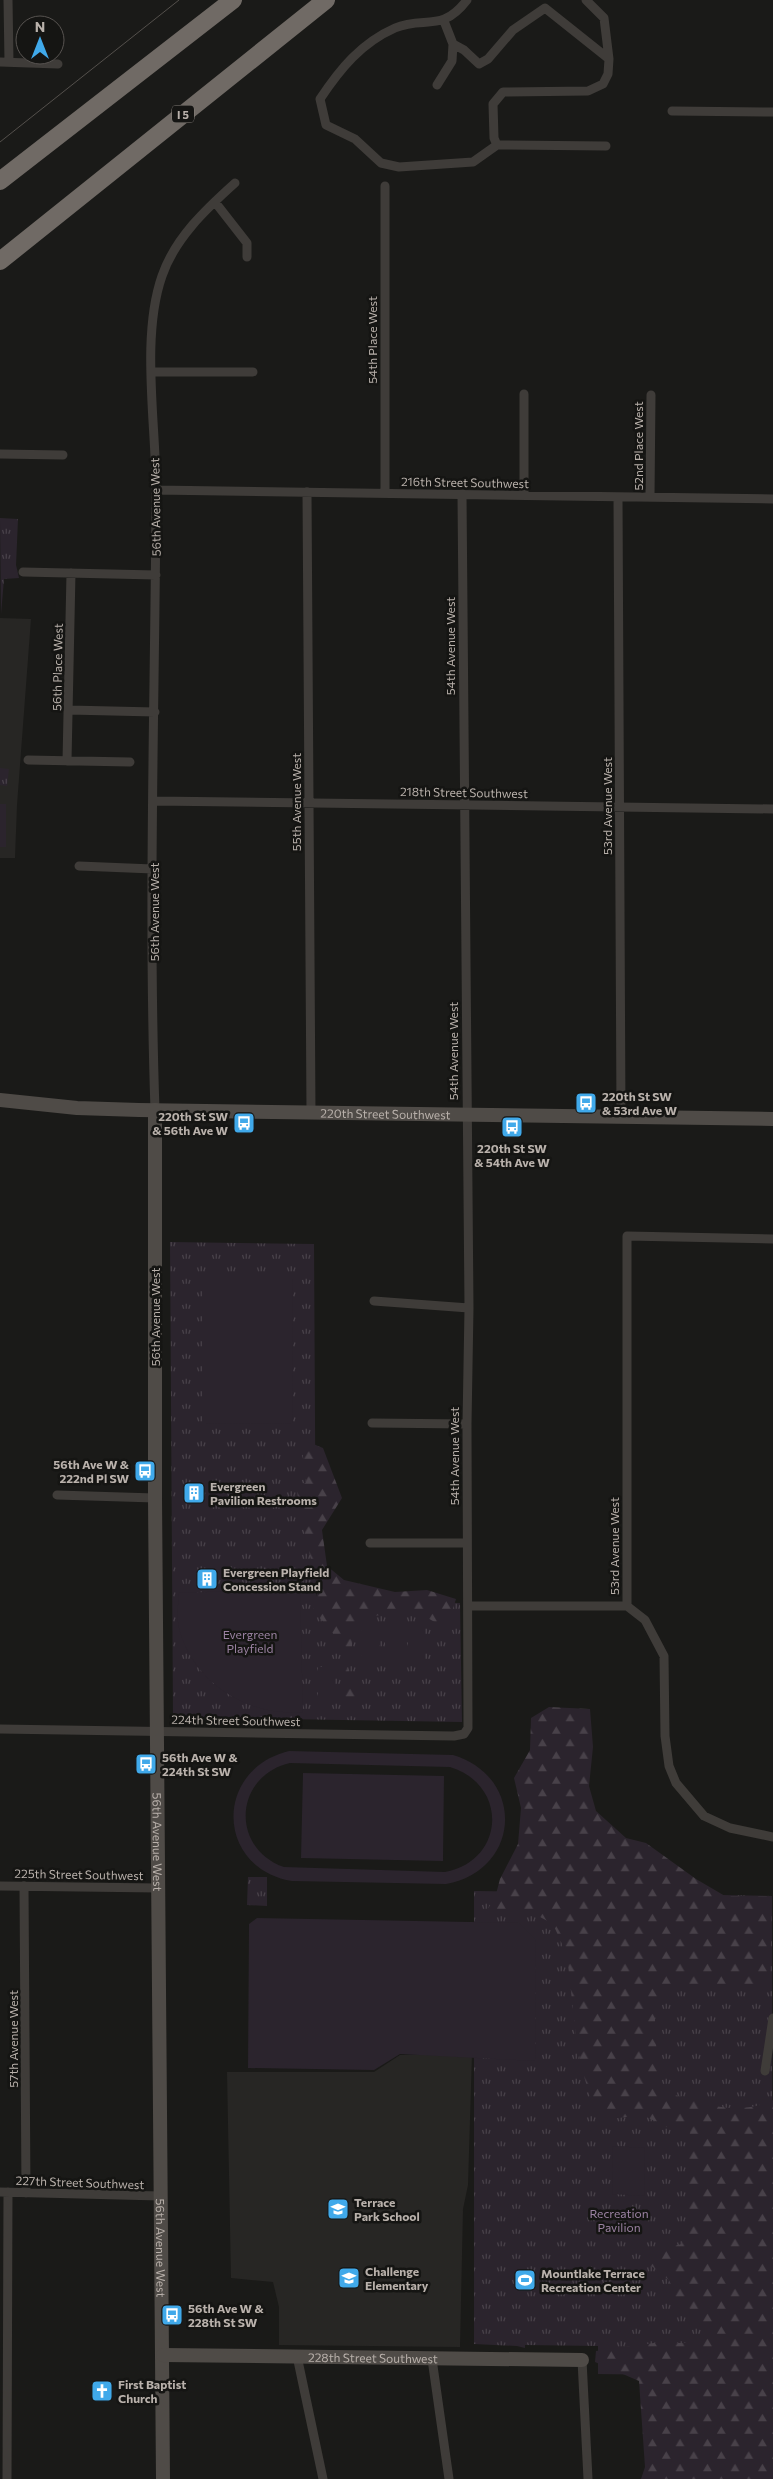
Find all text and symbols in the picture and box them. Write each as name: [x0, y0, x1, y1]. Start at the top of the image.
north arrow: [15, 15, 65, 65]
text: N: [35, 18, 45, 35]
road number: I 5: [172, 106, 194, 122]
street label: 54th Place West: [365, 296, 379, 384]
street label: 52nd Place West: [631, 401, 645, 491]
street label: 56th Avenue West: [147, 457, 163, 556]
street label: 216th Street Southwest: [401, 474, 529, 490]
street label: 54th Avenue West: [443, 597, 457, 695]
street label: 56th Place West: [49, 623, 65, 711]
street label: 55th Avenue West: [289, 753, 303, 851]
street label: 53rd Avenue West: [600, 757, 614, 855]
street label: 218th Street Southwest: [400, 784, 528, 800]
street label: 56th Avenue West: [147, 863, 161, 961]
street label: 54th Avenue West: [446, 1002, 460, 1100]
place label: 220th St SW & 53rd Ave W: [602, 1089, 677, 1117]
bus stop icon: 220th St SW & 53rd Ave W: [574, 1091, 598, 1115]
street label: 220th Street Southwest: [320, 1106, 451, 1121]
place label: 220th St SW & 56th Ave W: [152, 1109, 228, 1137]
bus stop icon: 220th St SW & 56th Ave W: [232, 1111, 256, 1135]
bus stop icon: 220th St SW & 54th Ave W: [500, 1115, 524, 1139]
place label: 220th St SW & 54th Ave W: [474, 1141, 550, 1169]
street label: 56th Avenue West: [148, 1268, 162, 1366]
street label: 54th Avenue West: [447, 1407, 461, 1505]
place label: 56th Ave W & 222nd Pl SW: [53, 1457, 130, 1485]
bus stop icon: 56th Ave W & 222nd Pl SW: [133, 1459, 157, 1483]
place label: Evergreen Pavilion Restrooms: [210, 1479, 317, 1507]
building icon: Evergreen Pavilion Restrooms: [182, 1481, 206, 1505]
street label: 53rd Avenue West: [607, 1497, 621, 1595]
place label: Evergreen Playfield Concession Stand: [223, 1565, 329, 1593]
building icon: Evergreen Playfield Concession Stand: [195, 1567, 219, 1591]
park label: Evergreen Playfield: [223, 1627, 277, 1655]
street label: 224th Street Southwest: [171, 1712, 301, 1728]
place label: 56th Ave W & 224th St SW: [162, 1750, 238, 1778]
bus stop icon: 56th Ave W & 224th St SW: [134, 1752, 158, 1776]
street label: 56th Avenue West: [150, 1793, 165, 1892]
street label: 225th Street Southwest: [14, 1866, 144, 1882]
street label: 57th Avenue West: [6, 1990, 20, 2088]
street label: 227th Street Southwest: [16, 2173, 145, 2191]
place label: Terrace Park School: [354, 2195, 420, 2223]
school or university icon: Terrace Park School: [326, 2197, 350, 2221]
street label: 56th Avenue West: [154, 2199, 169, 2298]
park label: Recreation Pavilion: [589, 2206, 649, 2234]
place label: Challenge Elementary: [365, 2264, 429, 2292]
school or university icon: Challenge Elementary: [337, 2266, 361, 2290]
place label: Mountlake Terrace Recreation Center: [541, 2266, 645, 2294]
sports icon: Mountlake Terrace Recreation Center: [513, 2268, 537, 2292]
place label: 56th Ave W & 228th St SW: [188, 2301, 264, 2329]
bus stop icon: 56th Ave W & 228th St SW: [160, 2303, 184, 2327]
street label: 228th Street Southwest: [308, 2350, 438, 2365]
place label: First Baptist Church: [118, 2377, 186, 2405]
church icon: First Baptist Church: [90, 2379, 114, 2403]

